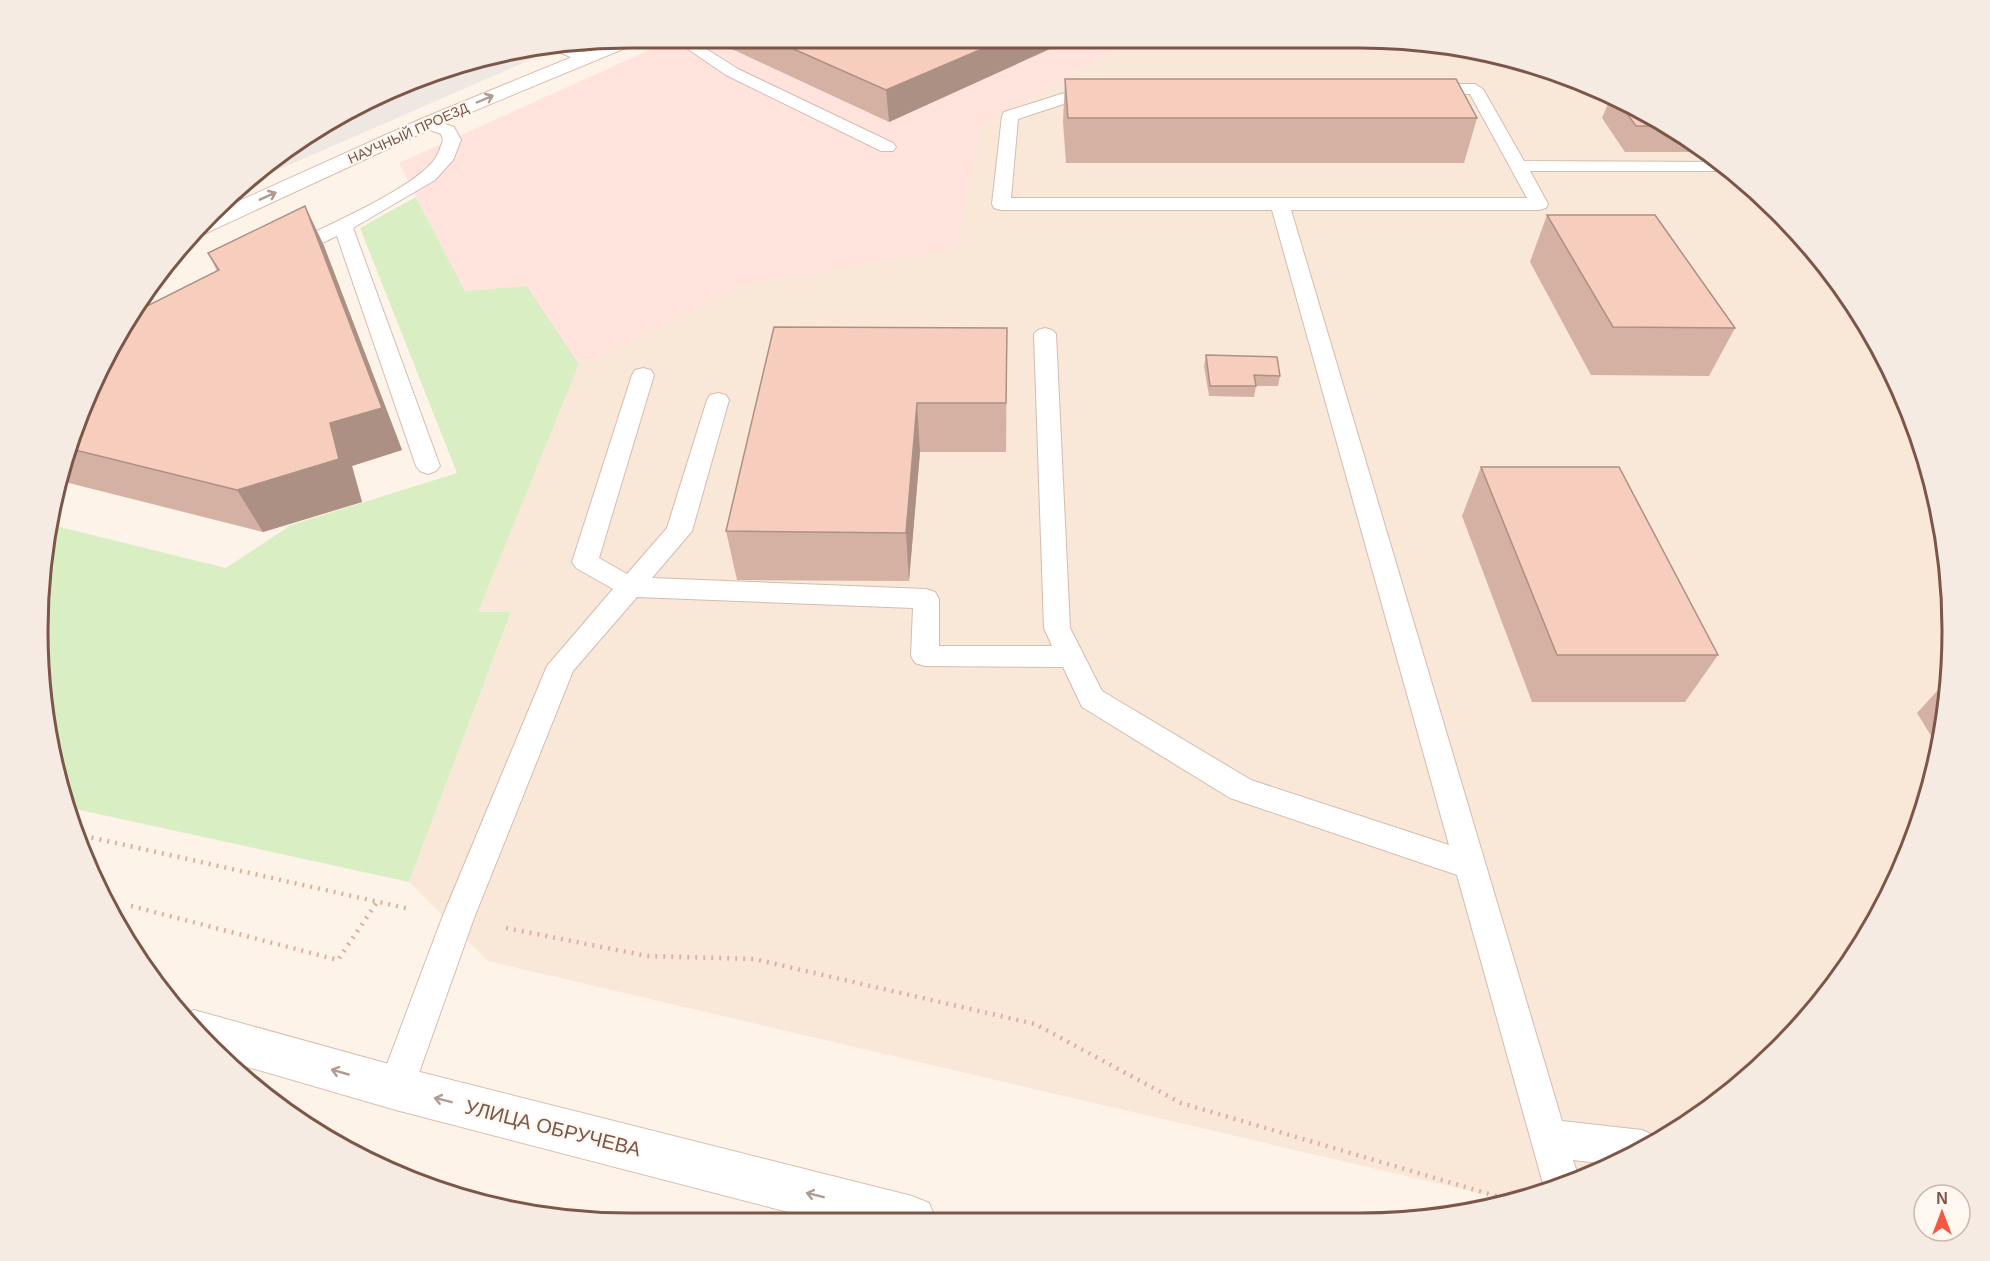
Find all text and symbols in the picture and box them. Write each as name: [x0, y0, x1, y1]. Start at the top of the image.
one-way arrow: [476, 93, 494, 104]
street label: НАУЧНЫЙ ПРОЕЗД: [345, 98, 471, 167]
one-way arrow: [259, 189, 277, 201]
one-way arrow: [331, 1066, 350, 1077]
one-way arrow: [434, 1094, 453, 1106]
street label: УЛИЦА ОБРУЧЕВА: [463, 1096, 644, 1161]
north arrow: [1912, 1183, 1972, 1243]
one-way arrow: [806, 1189, 825, 1201]
text: N: [1936, 1190, 1948, 1207]

